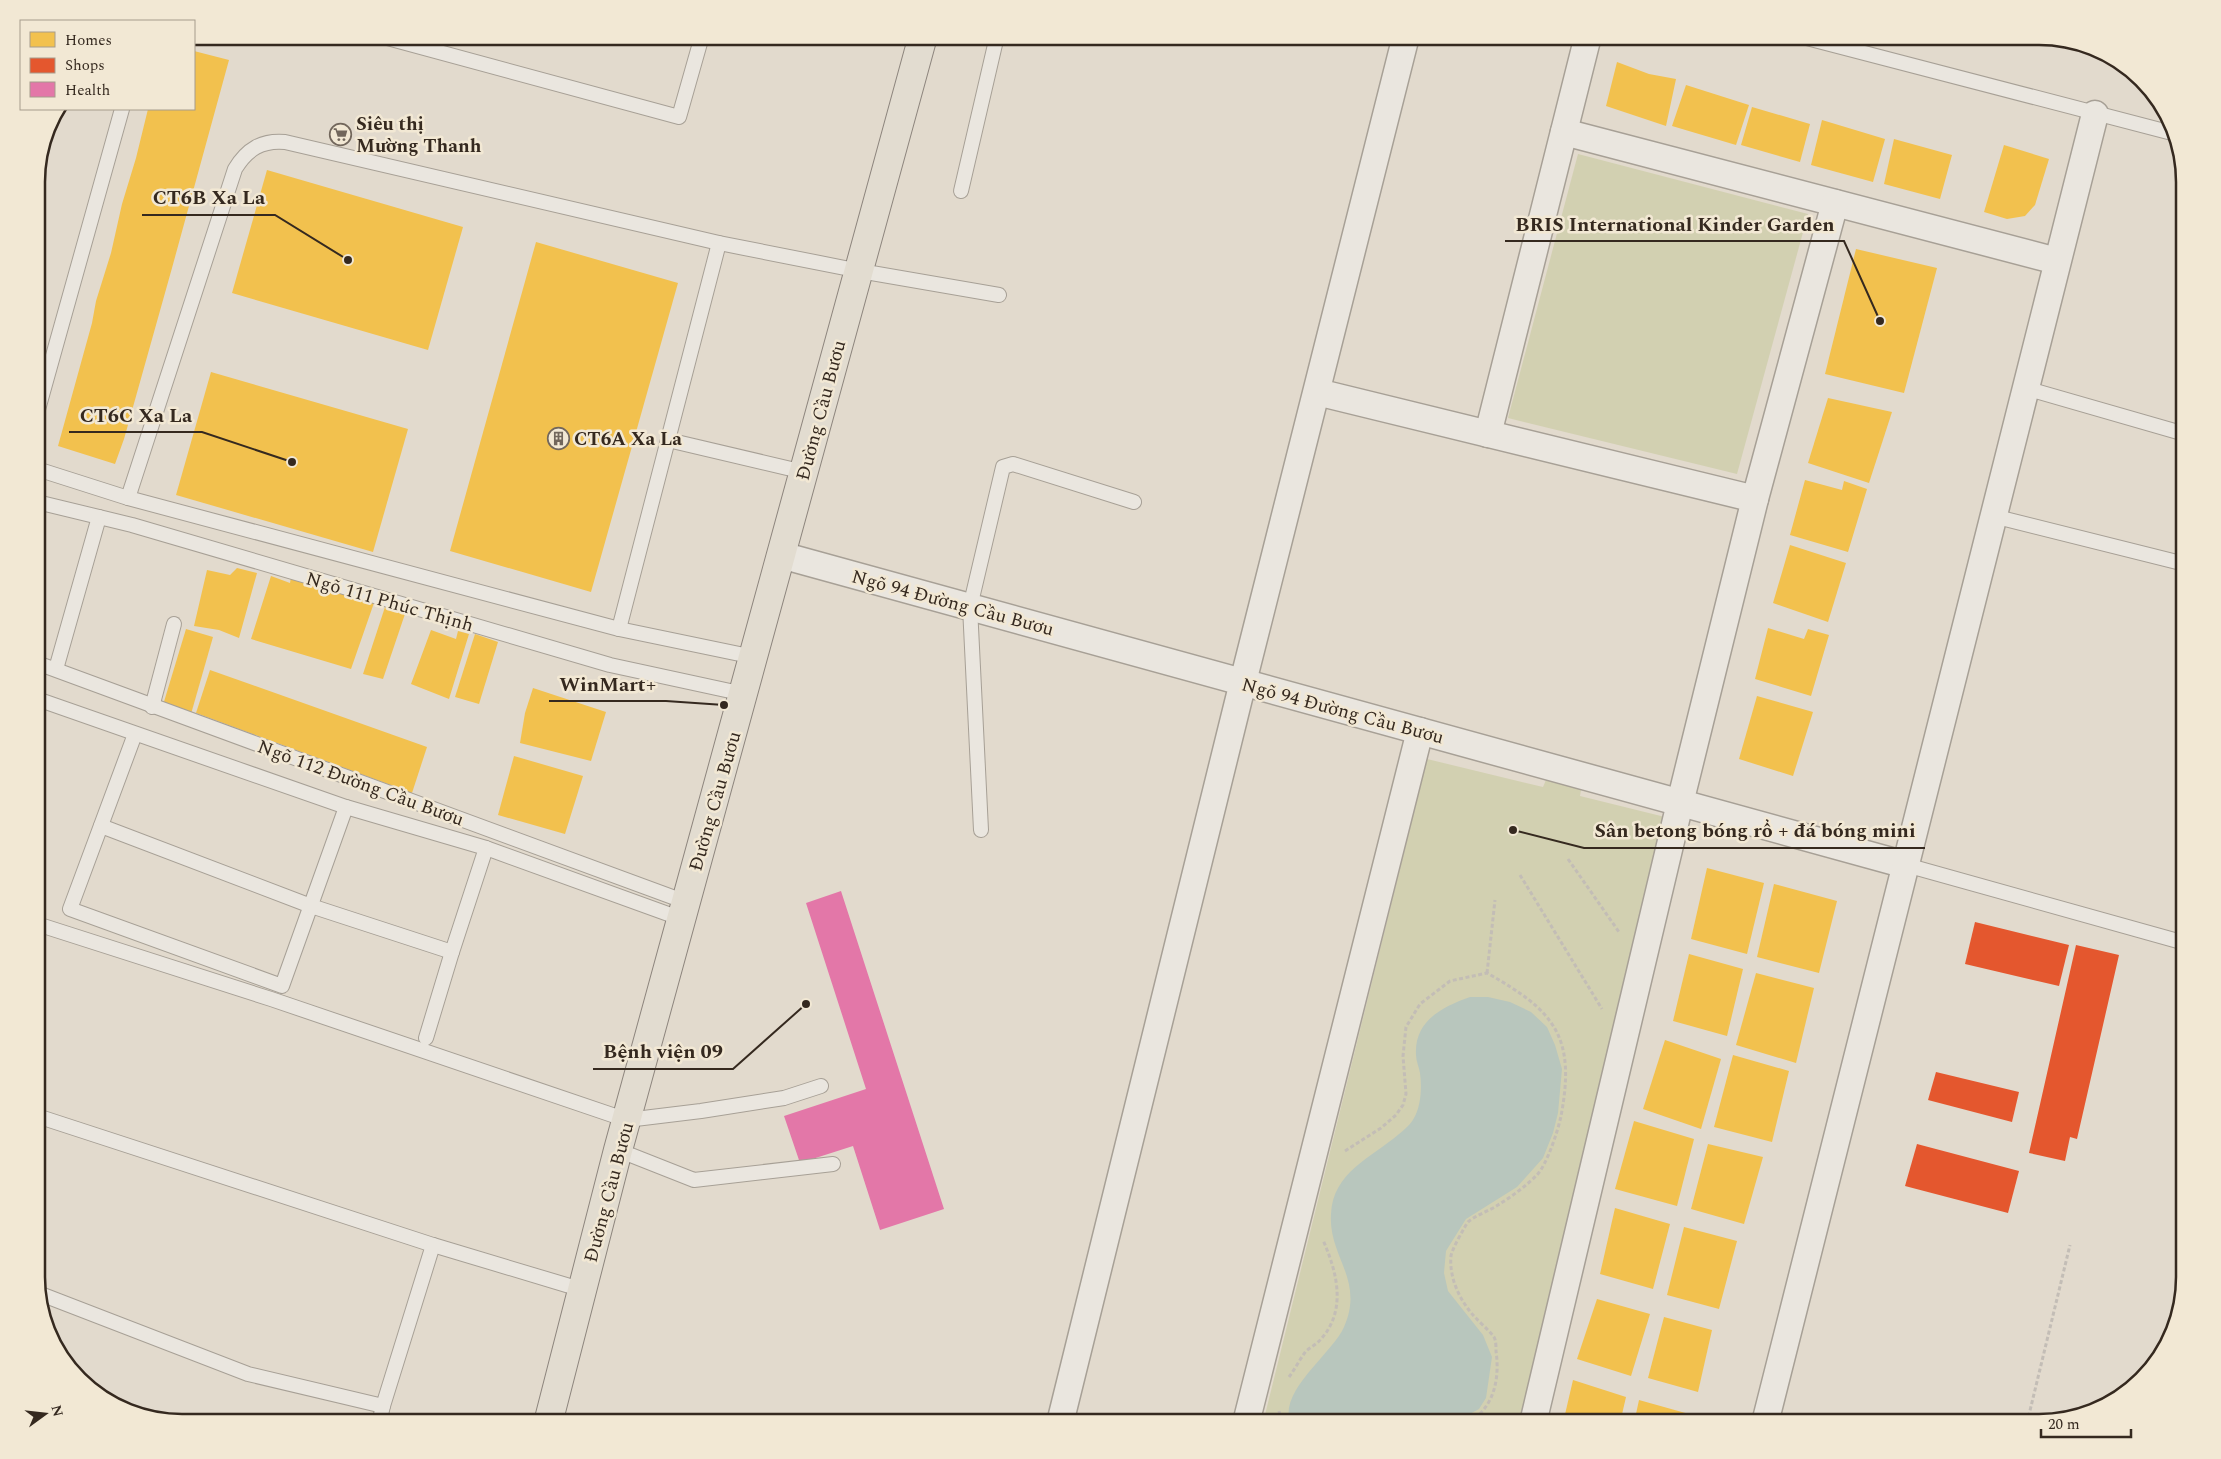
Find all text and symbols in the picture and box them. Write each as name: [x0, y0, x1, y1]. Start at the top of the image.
legend: [20, 20, 195, 110]
text: Homes: [65, 29, 112, 52]
text: Shops: [65, 54, 105, 77]
text: Health: [65, 79, 110, 102]
place label: Siêu thị Mường Thanh: [356, 110, 482, 161]
supermarket icon: Siêu thị Mường Thanh: [328, 122, 352, 146]
callout: CT6B Xa La: [142, 180, 275, 215]
text: CT6B Xa La: [153, 183, 266, 213]
callout: BRIS International Kinder Garden: [1505, 206, 1844, 241]
text: BRIS International Kinder Garden: [1515, 210, 1835, 240]
street label: Đường Cầu Bươu: [789, 337, 854, 484]
callout: CT6C Xa La: [69, 397, 202, 432]
text: CT6C Xa La: [80, 401, 193, 431]
place label: CT6A Xa La: [574, 425, 682, 454]
building icon: CT6A Xa La: [546, 426, 570, 450]
street label: Ngõ 94 Đường Cầu Bươu: [848, 562, 1057, 645]
street label: Ngõ 111 Phúc Thịnh: [302, 565, 477, 640]
callout: WinMart+: [549, 666, 666, 701]
text: WinMart+: [559, 670, 657, 700]
street label: Ngõ 94 Đường Cầu Bươu: [1238, 670, 1447, 753]
street label: Đường Cầu Bươu: [682, 728, 749, 875]
street label: Ngõ 112 Đường Cầu Bươu: [253, 733, 468, 834]
callout: Sân betong bóng rổ + đá bóng mini: [1584, 813, 1925, 848]
text: Sân betong bóng rổ + đá bóng mini: [1594, 816, 1916, 846]
callout: Bệnh viện 09: [593, 1034, 733, 1069]
text: Bệnh viện 09: [603, 1037, 723, 1067]
street label: Đường Cầu Bươu: [577, 1119, 642, 1266]
north arrow: [20, 1389, 70, 1439]
text: N: [45, 1403, 69, 1419]
scale bar: [2041, 1406, 2131, 1438]
text: 20 m: [2048, 1413, 2080, 1436]

